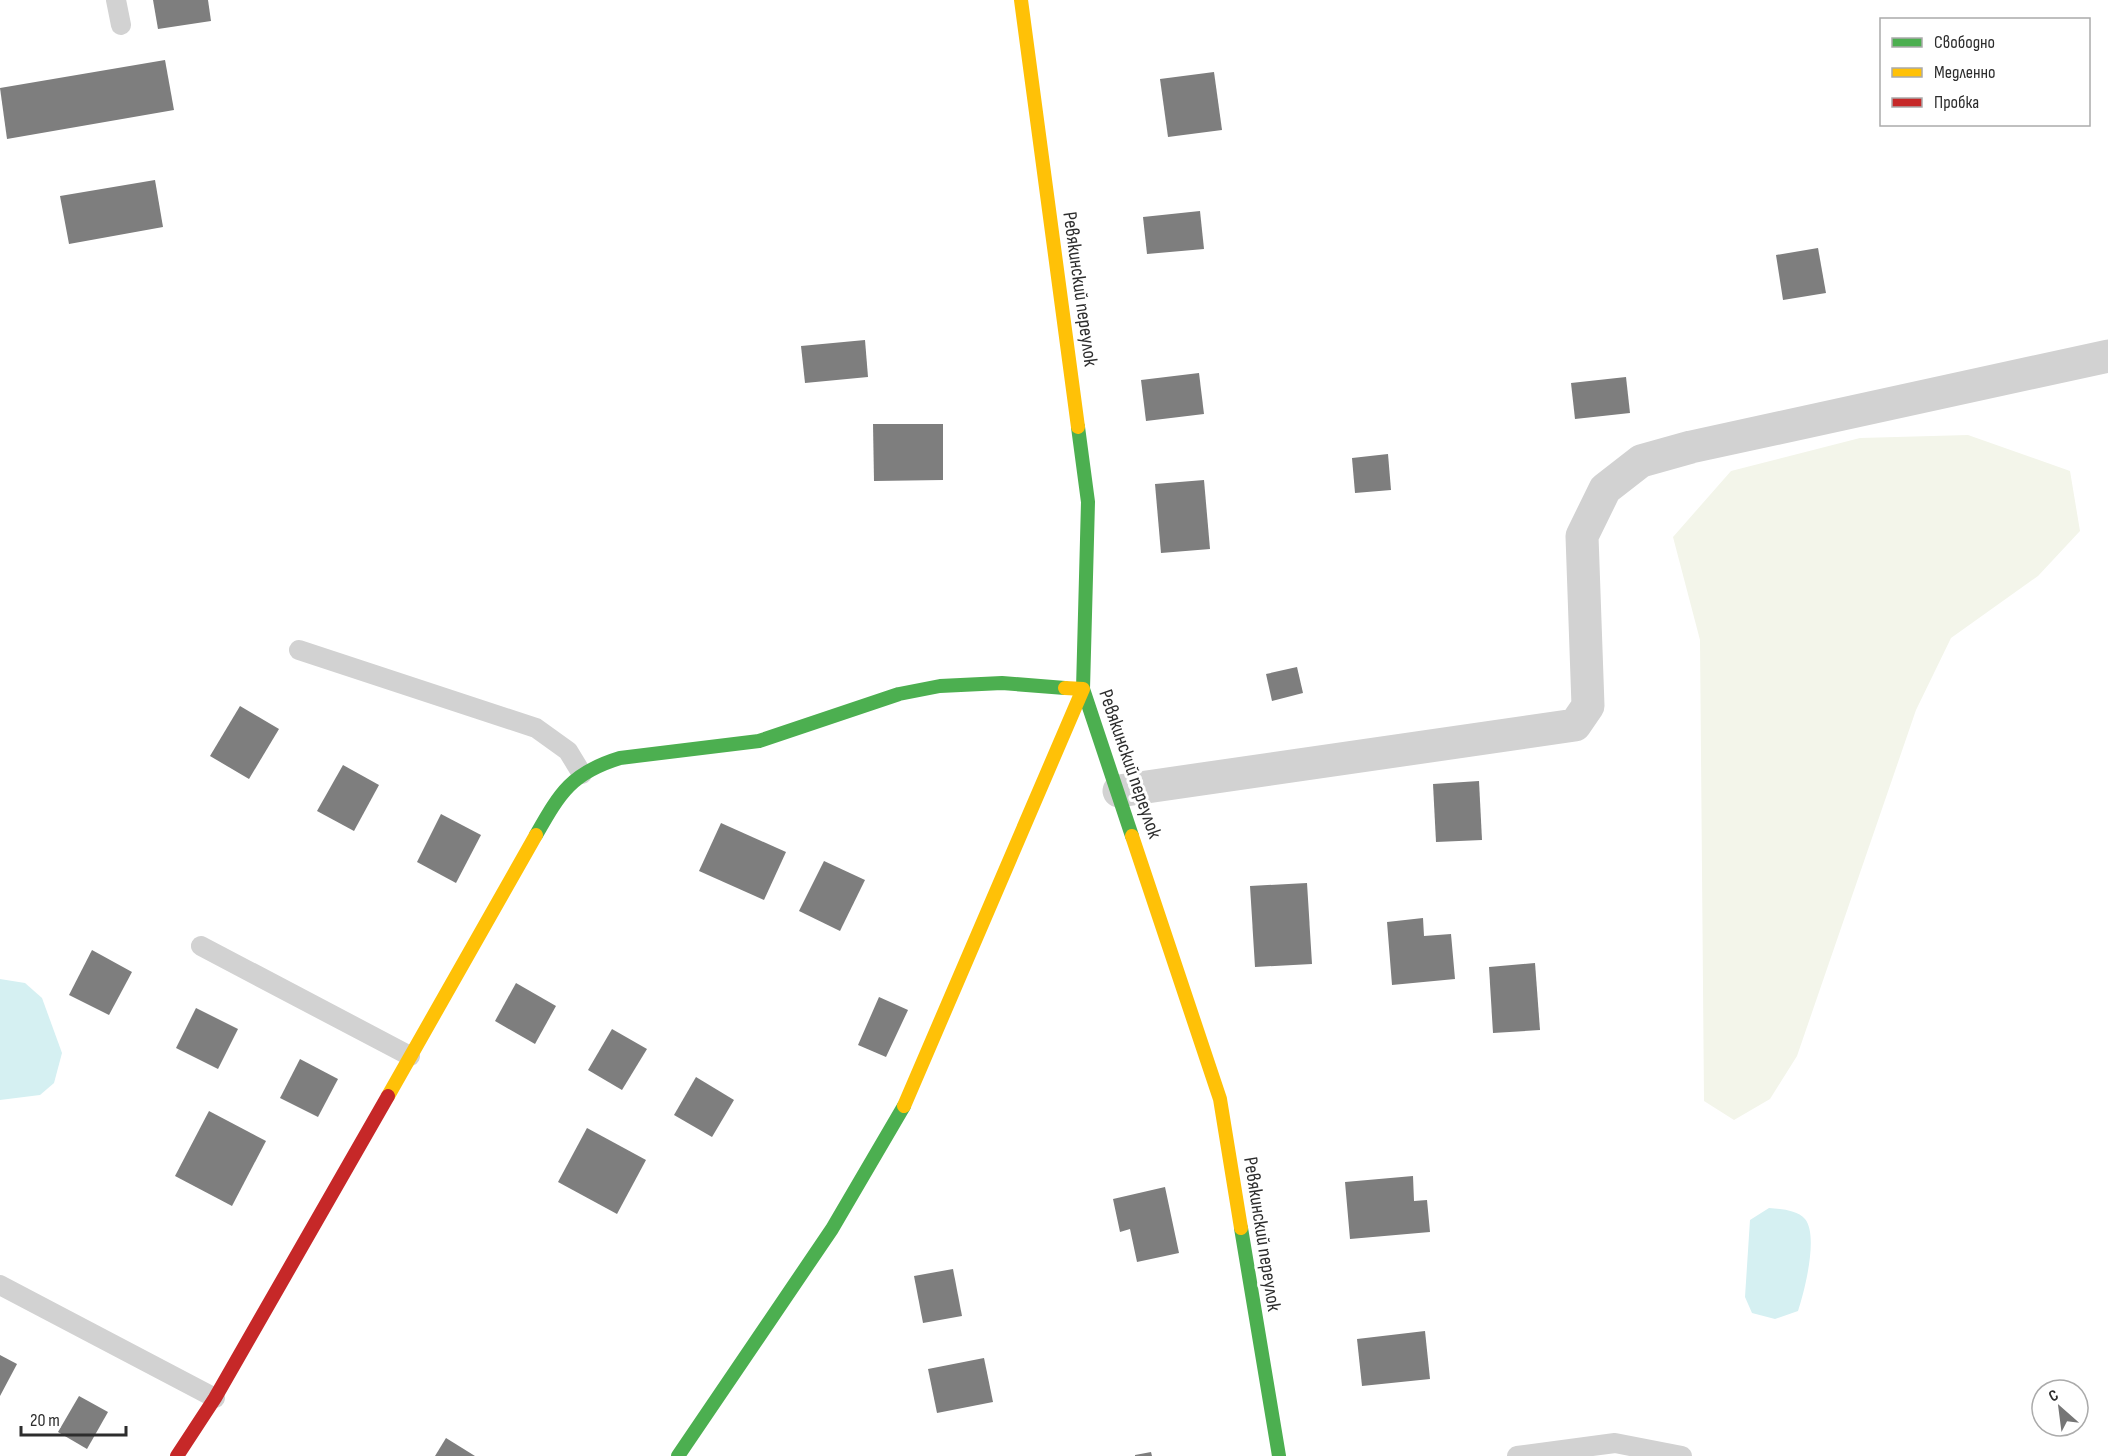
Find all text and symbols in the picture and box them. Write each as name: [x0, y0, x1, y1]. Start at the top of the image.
legend: [1880, 18, 2090, 126]
text: Свободно: [1934, 32, 1995, 53]
text: Медленно: [1934, 62, 1996, 83]
text: Пробка: [1934, 92, 1979, 113]
street label: Ревякинский переулок: [1057, 210, 1103, 368]
street label: Ревякинский переулок: [1093, 686, 1167, 842]
street label: Ревякинский переулок: [1238, 1155, 1286, 1313]
north arrow: [2030, 1378, 2090, 1438]
text: С: [2046, 1386, 2062, 1406]
scale bar: [21, 1399, 126, 1437]
text: 20 m: [30, 1410, 60, 1431]

